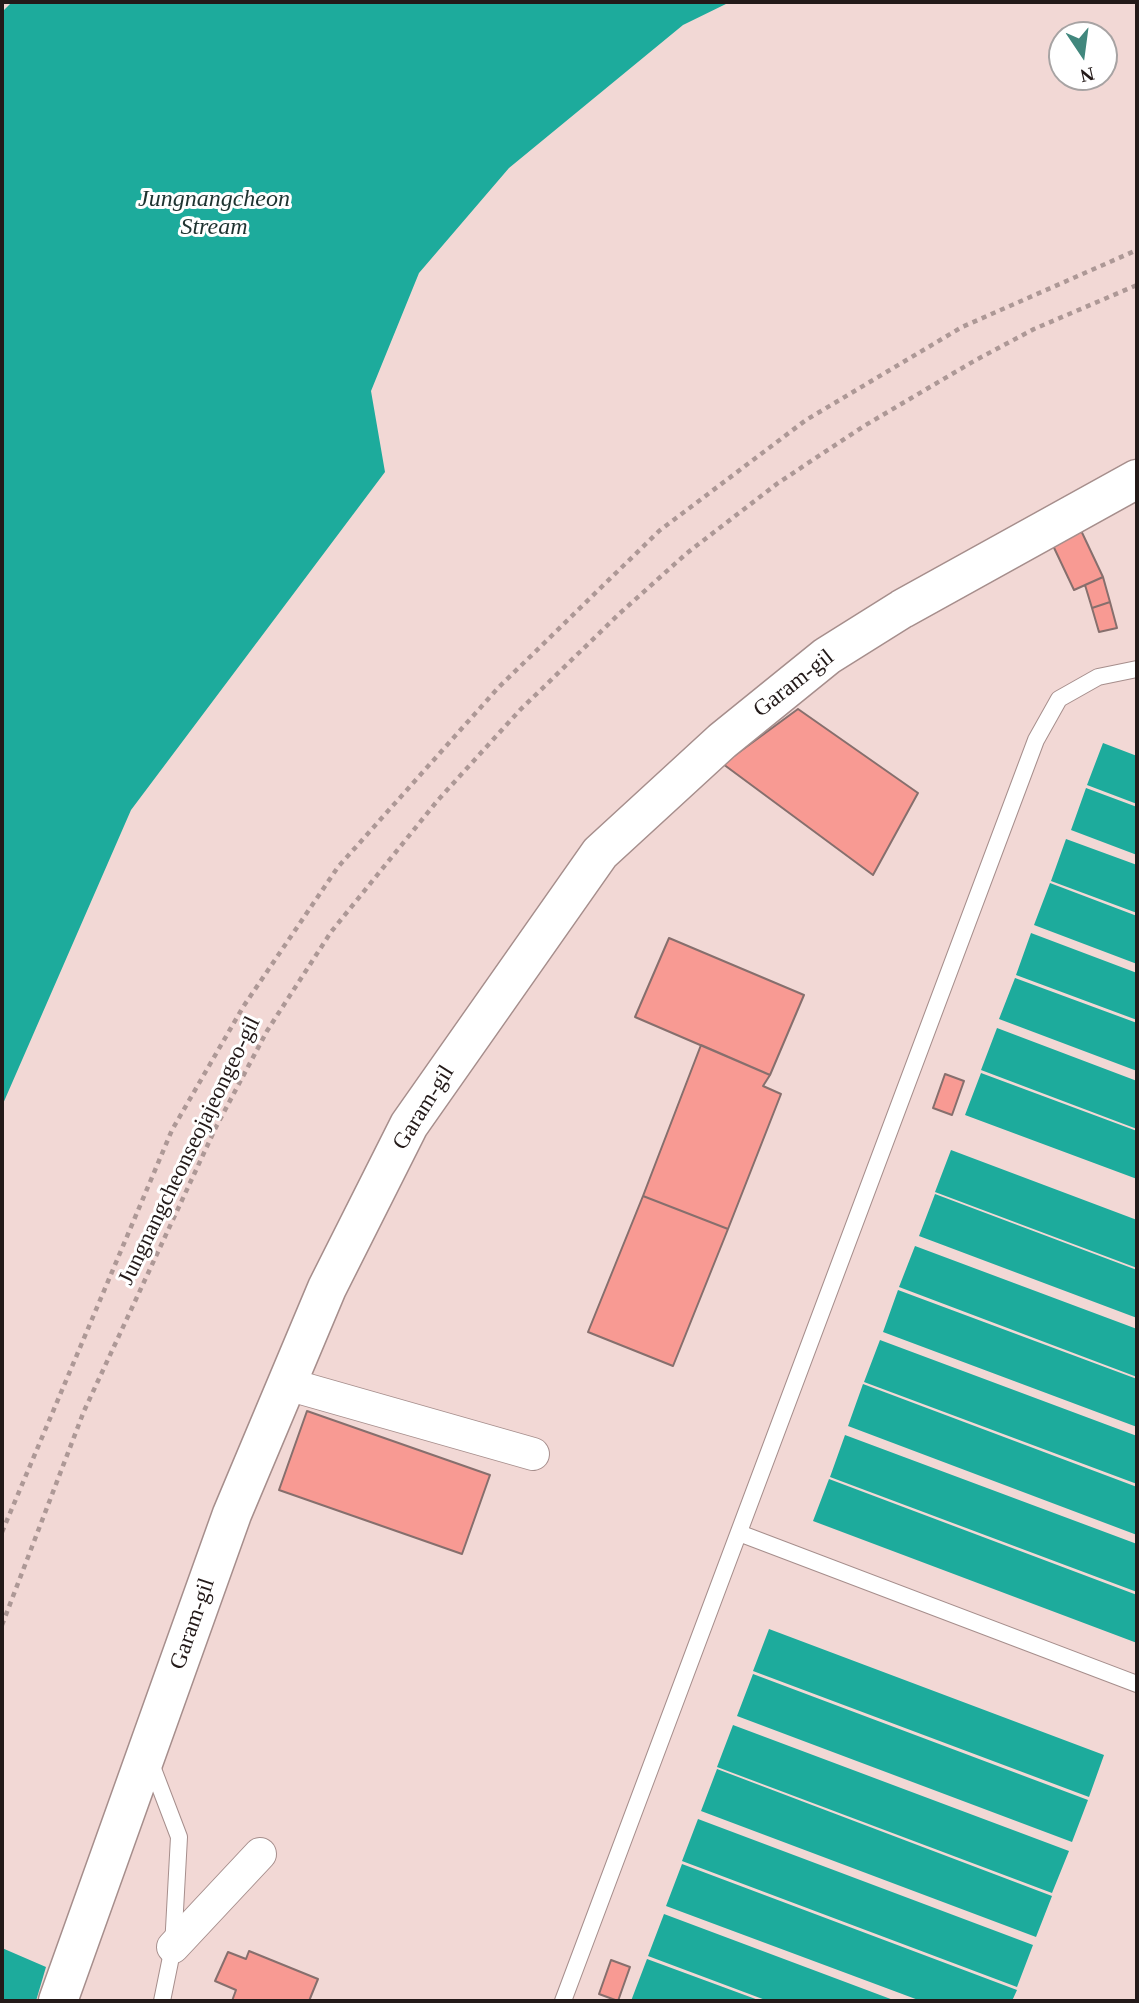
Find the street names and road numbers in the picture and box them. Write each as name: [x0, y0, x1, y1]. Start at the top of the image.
street label: Garam-gil: [748, 644, 840, 724]
street label: Jungnangcheonseojajeongeo-gil: [113, 1012, 267, 1290]
street label: Garam-gil: [387, 1061, 461, 1155]
street label: Garam-gil: [165, 1575, 221, 1673]

